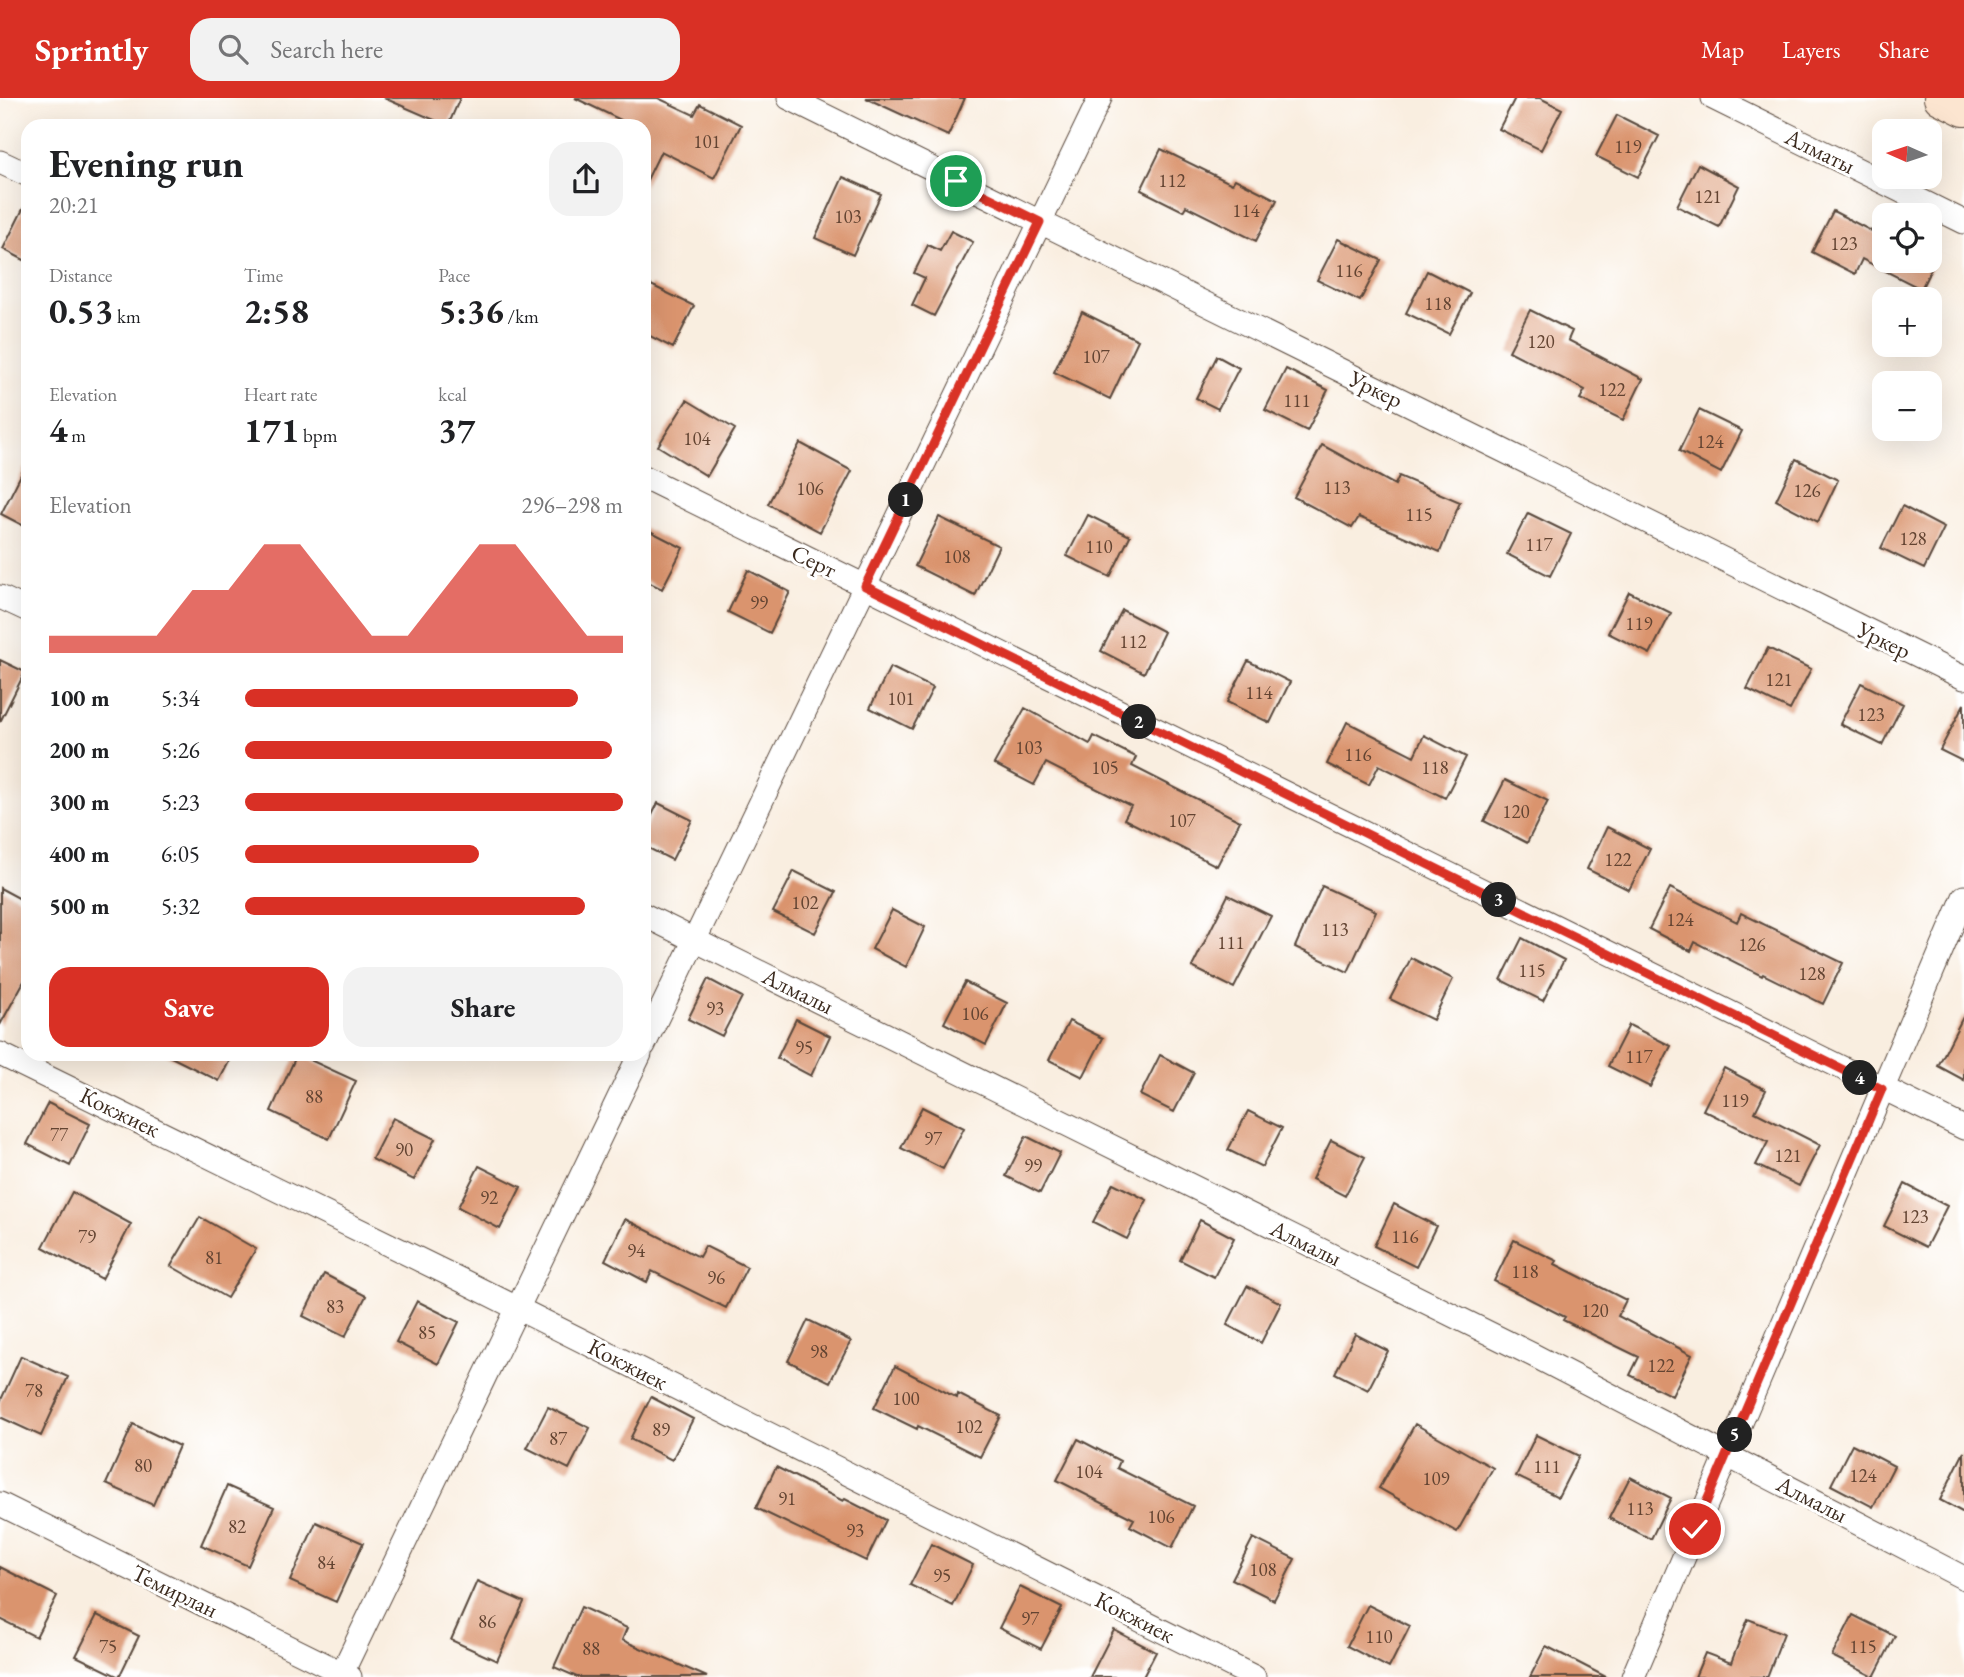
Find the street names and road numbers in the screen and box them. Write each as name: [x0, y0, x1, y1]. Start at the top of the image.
street label: Алматы: [1779, 121, 1860, 181]
street label: Уркер: [1343, 363, 1408, 415]
street label: Серт: [786, 537, 842, 585]
street label: Уркер: [1851, 614, 1916, 666]
street label: Алмалы: [757, 960, 839, 1021]
street label: Кокжиек: [75, 1080, 165, 1144]
street label: Алмалы: [1265, 1212, 1347, 1273]
street label: Кокжиек: [583, 1331, 673, 1397]
street label: Алмалы: [1771, 1468, 1853, 1530]
street label: Темирлан: [127, 1557, 223, 1625]
street label: Кокжиек: [1090, 1584, 1180, 1650]

